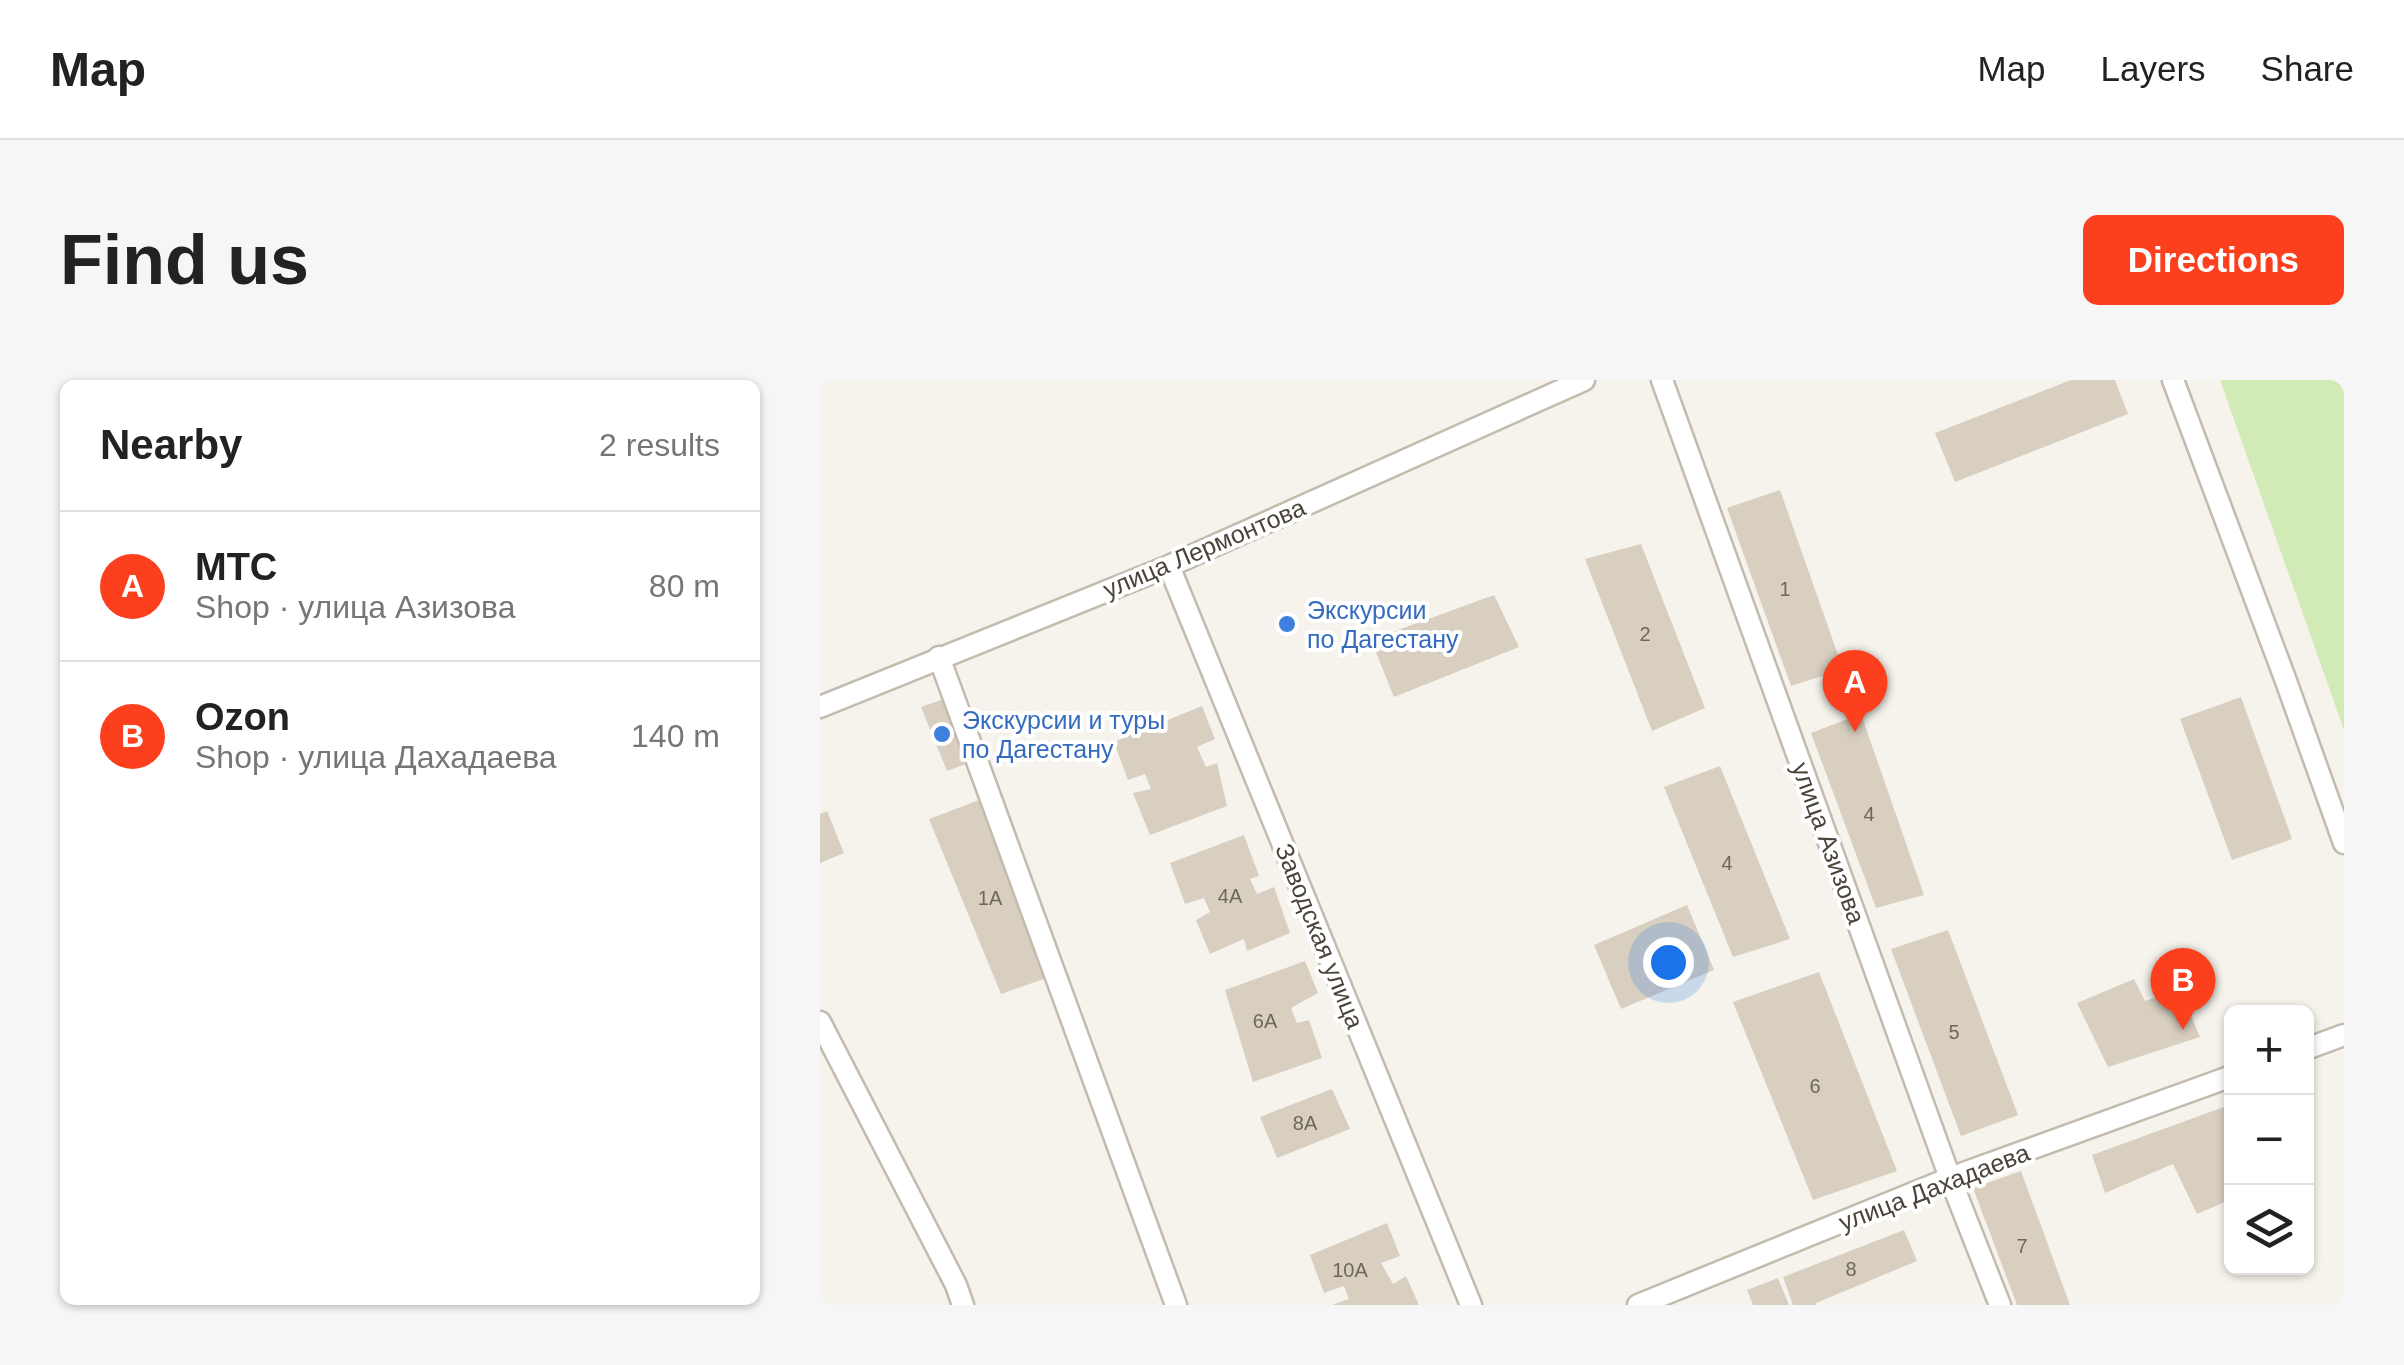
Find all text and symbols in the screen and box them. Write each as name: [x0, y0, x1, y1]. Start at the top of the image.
text: Map: [50, 43, 146, 96]
text: Map: [1977, 49, 2046, 88]
text: Layers: [2101, 49, 2206, 88]
text: Share: [2261, 49, 2354, 88]
button: Directions: [2083, 215, 2344, 305]
text: Find us: [60, 221, 309, 299]
text: Nearby: [100, 421, 242, 468]
text: 2 results: [599, 427, 720, 463]
street label: улица Лермонтова: [1099, 493, 1309, 603]
text: МТС: [195, 546, 277, 588]
text: A: [121, 568, 144, 604]
text: 80 m: [649, 568, 720, 604]
house number: 1: [1779, 578, 1791, 600]
text: Shop · улица Азизова: [195, 589, 515, 625]
place label: Экскурсии по Дагестану: [1307, 596, 1459, 653]
marker: Экскурсии по Дагестану: [1276, 613, 1298, 635]
house number: 2: [1639, 623, 1651, 645]
pin: A: [1822, 650, 1888, 732]
text: Ozon: [195, 696, 290, 738]
place label: Экскурсии и туры по Дагестану: [962, 706, 1165, 763]
text: B: [121, 718, 144, 754]
text: 140 m: [631, 718, 720, 754]
marker: Экскурсии и туры по Дагестану: [931, 723, 953, 745]
text: Shop · улица Дахадаева: [195, 739, 557, 775]
street label: улица Азизова: [1787, 758, 1871, 928]
house number: 4: [1863, 803, 1875, 825]
street label: Заводская улица: [1270, 839, 1370, 1033]
house number: 4: [1721, 852, 1733, 874]
house number: 4А: [1218, 885, 1243, 907]
house number: 1А: [978, 887, 1003, 909]
your location: [1643, 937, 1694, 988]
pin: B: [2150, 948, 2216, 1030]
map controls: [2224, 1005, 2314, 1275]
button: +: [2224, 1005, 2314, 1095]
house number: 6А: [1253, 1010, 1278, 1032]
house number: 5: [1948, 1021, 1960, 1043]
house number: 6: [1809, 1075, 1821, 1097]
button: −: [2224, 1095, 2314, 1185]
house number: 8А: [1293, 1112, 1318, 1134]
street label: улица Дахадаева: [1835, 1138, 2033, 1236]
button: layers: [2224, 1185, 2314, 1275]
house number: 7: [2016, 1235, 2028, 1257]
house number: 8: [1845, 1258, 1857, 1280]
house number: 10А: [1332, 1259, 1368, 1281]

